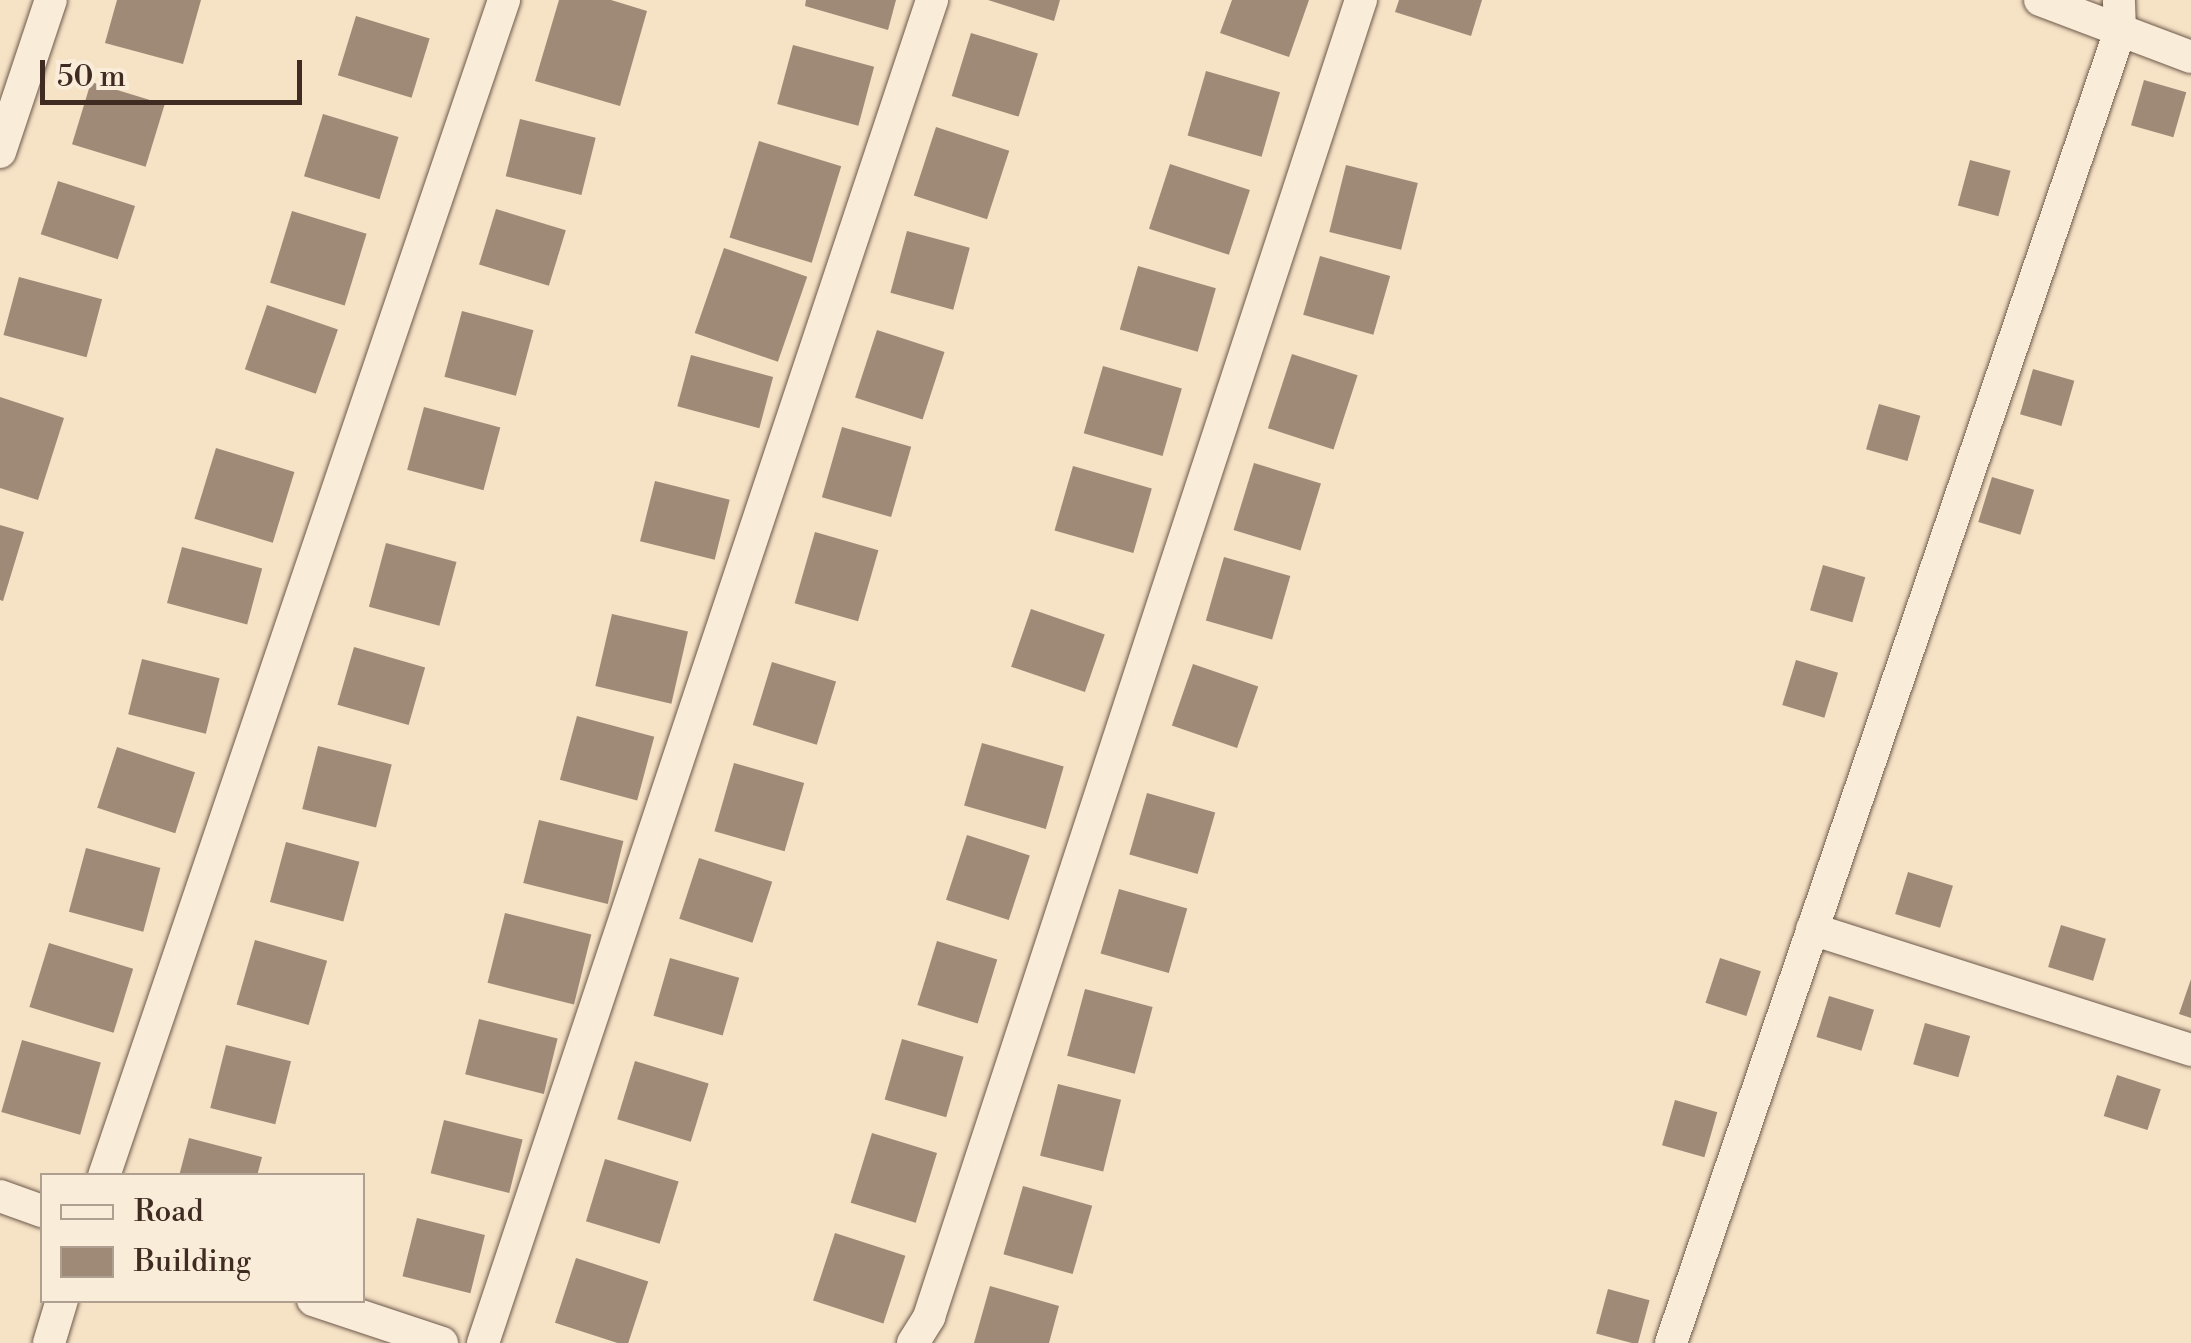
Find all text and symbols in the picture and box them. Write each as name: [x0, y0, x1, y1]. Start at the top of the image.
scale bar: [45, 40, 308, 102]
text: 50 m: [57, 58, 126, 96]
legend: [40, 1173, 365, 1303]
text: Road: [134, 1193, 204, 1231]
text: Building: [134, 1243, 251, 1281]

